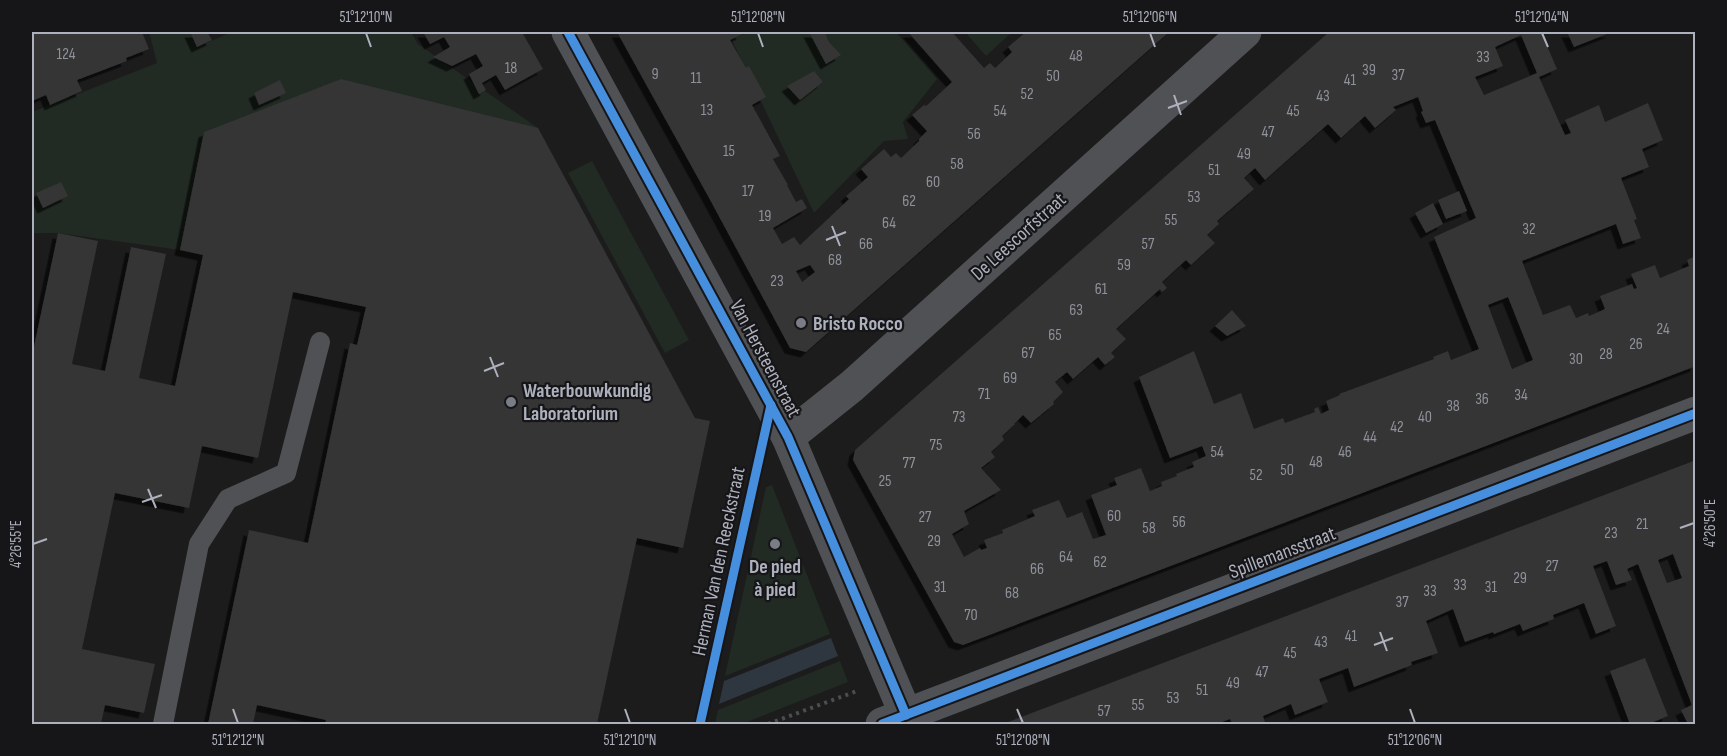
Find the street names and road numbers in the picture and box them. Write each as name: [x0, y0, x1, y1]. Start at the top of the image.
street label: De Leescorfstraat: [966, 188, 1071, 286]
street label: Van Hersteenstraat: [724, 296, 806, 421]
street label: Herman Van den Reeckstraat: [687, 464, 751, 658]
street label: Spillemansstraat: [1226, 522, 1339, 584]

